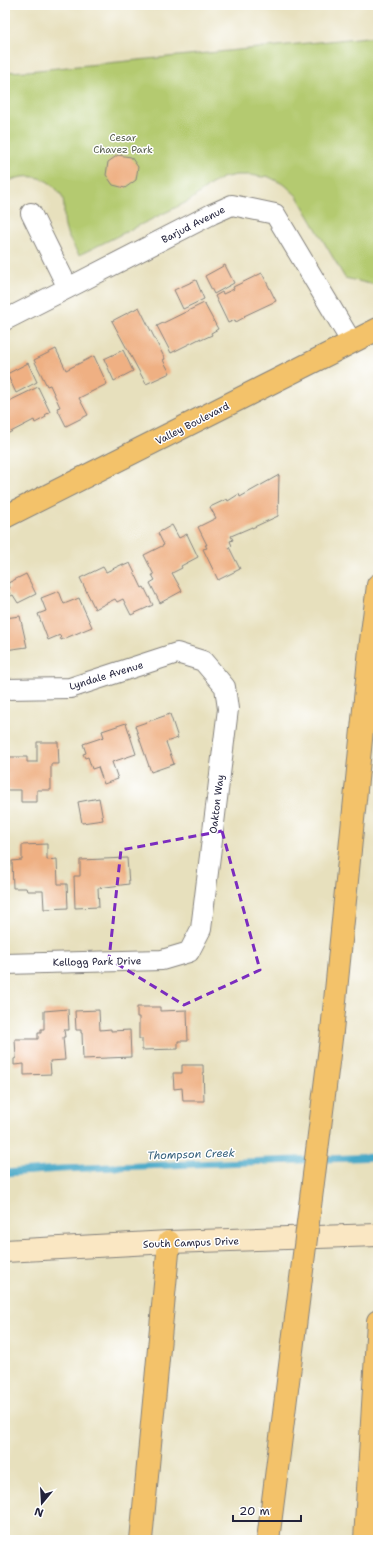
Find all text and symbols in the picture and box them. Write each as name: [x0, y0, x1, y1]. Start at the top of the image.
park label: Cesar Chavez Park: [93, 131, 153, 156]
street label: Barjud Avenue: [159, 203, 228, 246]
street label: Valley Boulevard: [153, 399, 232, 448]
street label: Lyndale Avenue: [68, 658, 145, 693]
street label: Oakton Way: [206, 774, 227, 834]
street label: Kellogg Park Drive: [53, 954, 142, 969]
water label: Thompson Creek: [147, 1145, 236, 1164]
street label: South Campus Drive: [143, 1234, 240, 1251]
north arrow: [22, 1483, 62, 1523]
scale bar: [233, 1497, 301, 1523]
text: N: [32, 1503, 46, 1521]
text: 20 m: [239, 1503, 270, 1519]

